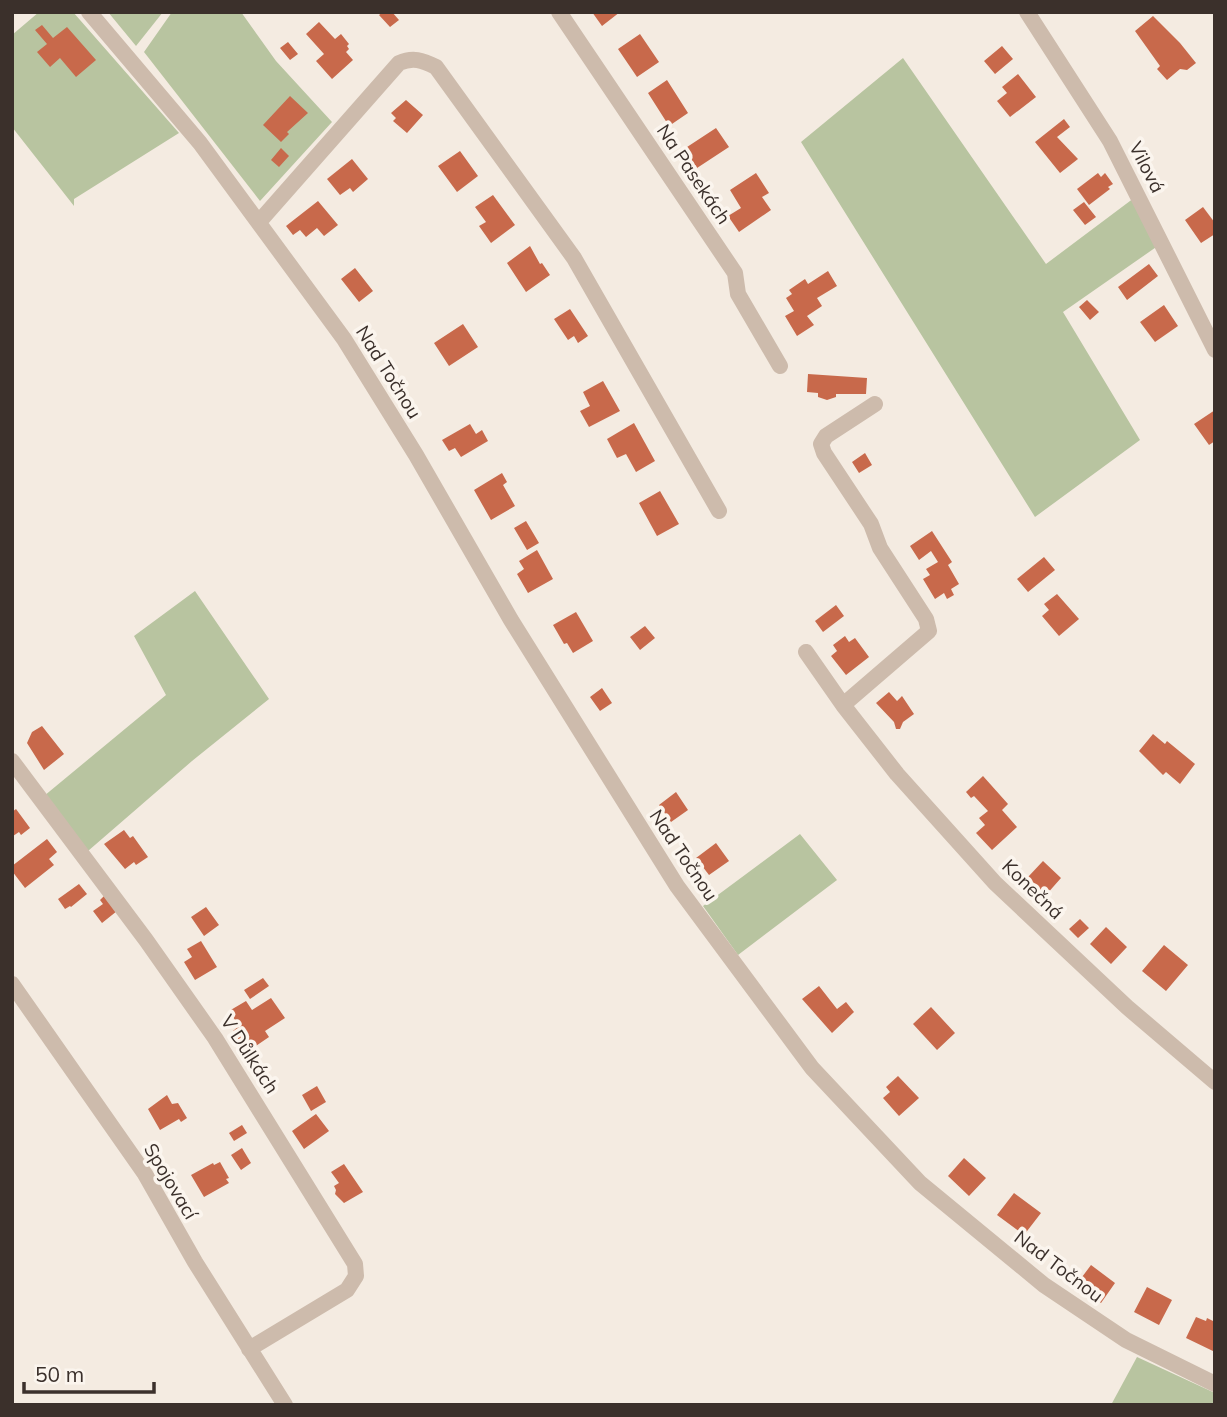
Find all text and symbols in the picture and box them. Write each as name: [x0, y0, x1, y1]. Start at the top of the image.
street label: Na Pasekách: [652, 119, 736, 229]
street label: Vilová: [1124, 137, 1170, 197]
street label: Nad Točnou: [351, 321, 427, 423]
street label: Nad Točnou: [645, 805, 723, 905]
street label: Konečná: [997, 854, 1069, 924]
street label: V Důlkách: [216, 1010, 284, 1098]
street label: Spojovací: [139, 1139, 204, 1225]
street label: Nad Točnou: [1010, 1225, 1108, 1307]
scale bar: [24, 1350, 154, 1394]
text: 50 m: [35, 1361, 84, 1387]

